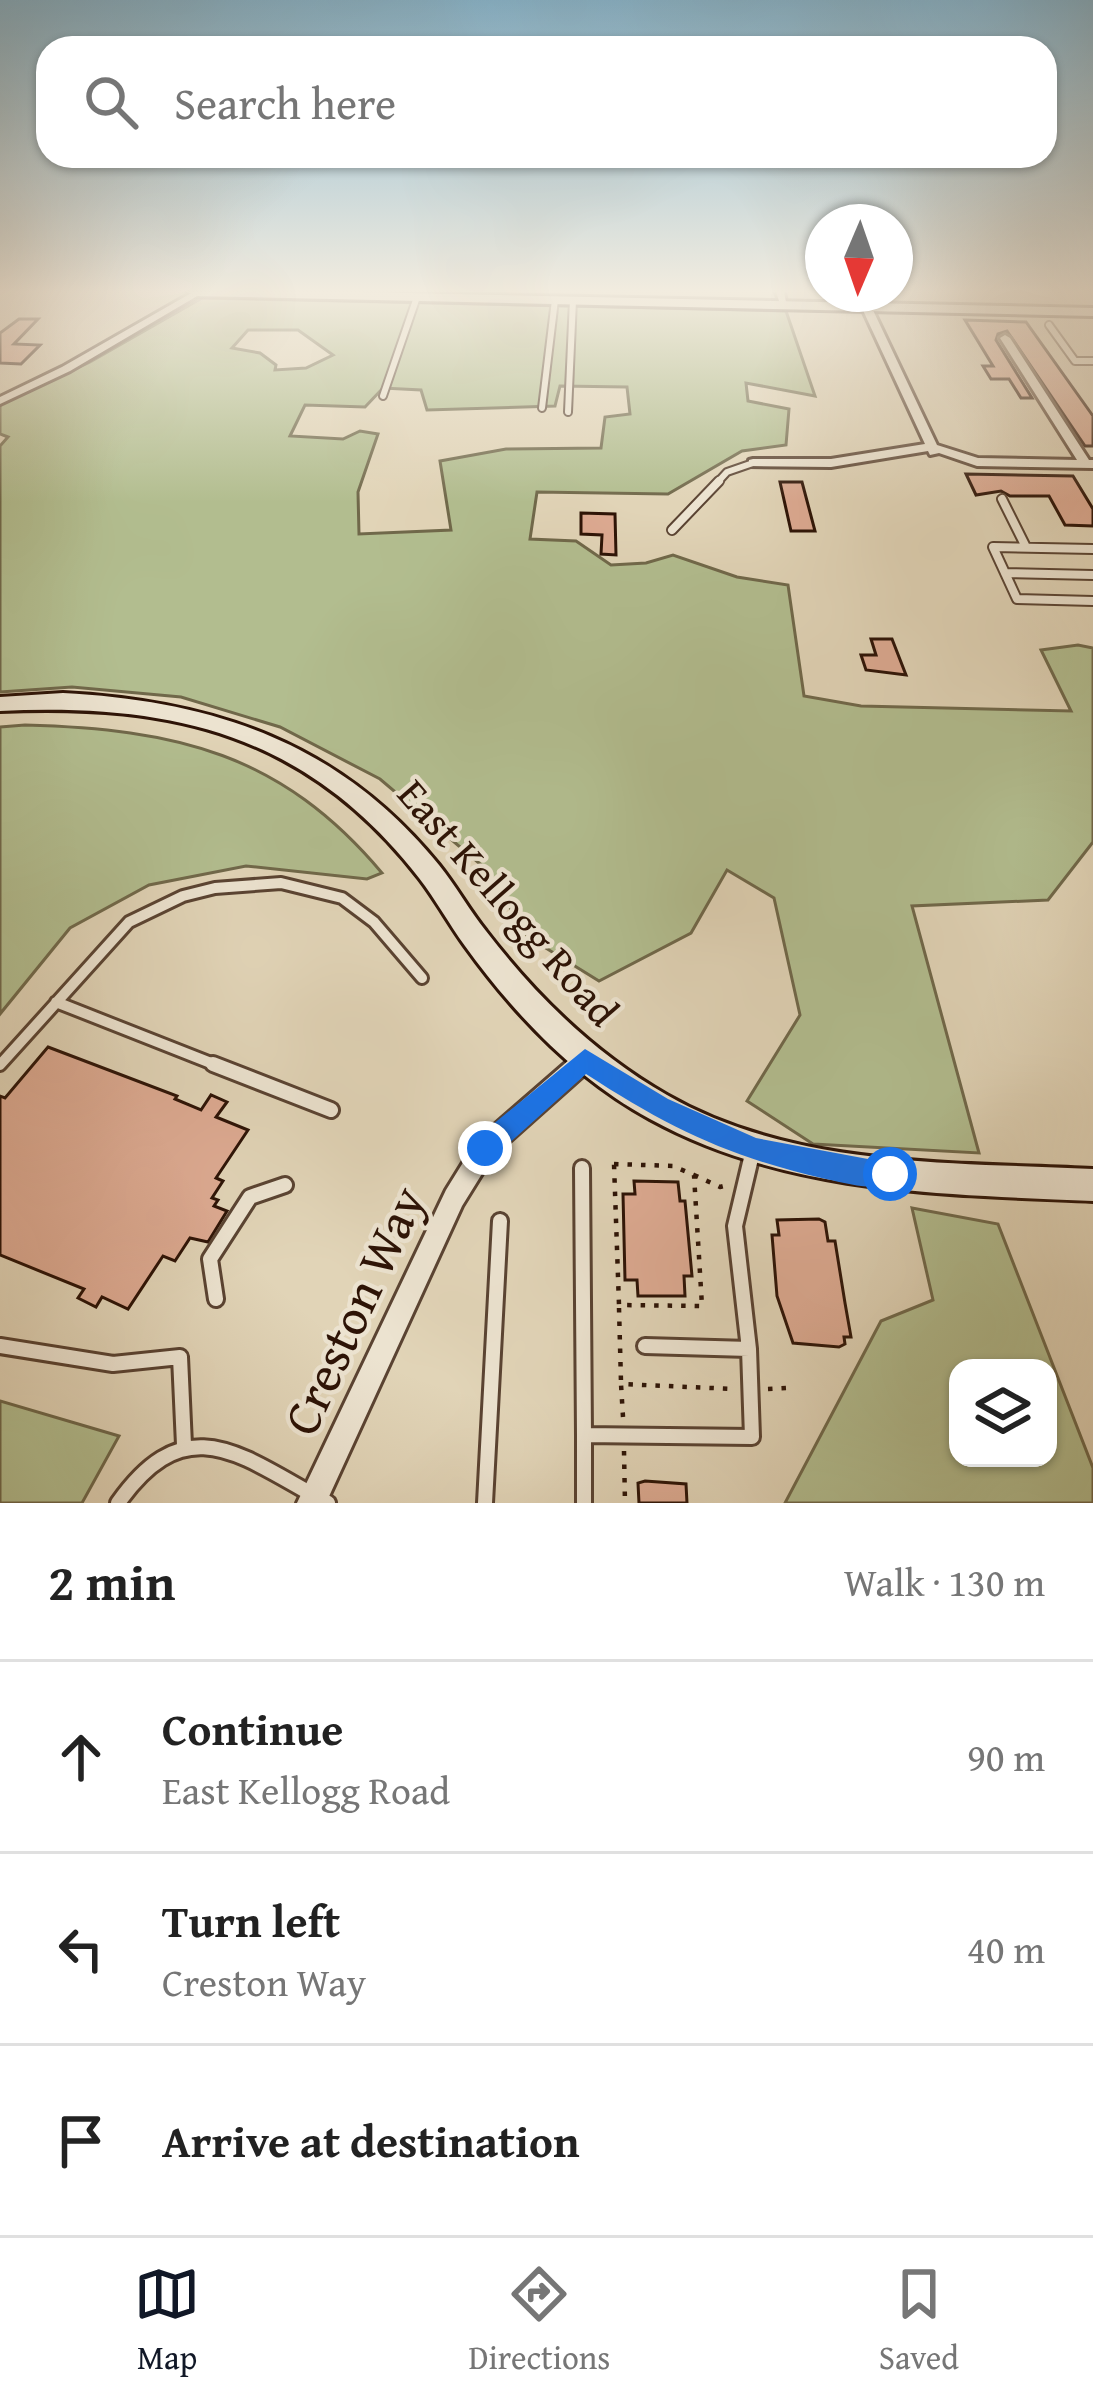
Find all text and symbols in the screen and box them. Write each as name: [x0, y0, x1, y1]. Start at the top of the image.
search box: [36, 36, 1057, 168]
icon: search: [78, 69, 144, 135]
text: Search here: [174, 70, 396, 135]
north arrow: [805, 204, 913, 312]
street label: East Kellogg Road: [384, 765, 634, 1040]
route end: [458, 1121, 512, 1175]
route start: [863, 1147, 917, 1201]
street label: Creston Way: [263, 1173, 443, 1447]
map controls: [949, 1359, 1057, 1467]
button: layers: [949, 1359, 1057, 1467]
text: 2 min: [48, 1544, 175, 1619]
text: Walk · 130 m: [844, 1553, 1045, 1610]
text: Continue: [162, 1696, 343, 1761]
icon: ahead: [48, 1724, 114, 1790]
text: 90 m: [967, 1728, 1045, 1785]
text: East Kellogg Road: [162, 1761, 450, 1818]
text: Turn left: [162, 1888, 340, 1953]
icon: left: [48, 1916, 114, 1982]
text: 40 m: [967, 1920, 1045, 1977]
text: Creston Way: [162, 1953, 366, 2010]
icon: arrive: [48, 2108, 114, 2174]
text: Arrive at destination: [162, 2108, 580, 2173]
tab: Map: [134, 2261, 200, 2381]
tab: Directions: [469, 2261, 610, 2381]
tab: Saved: [879, 2261, 959, 2381]

